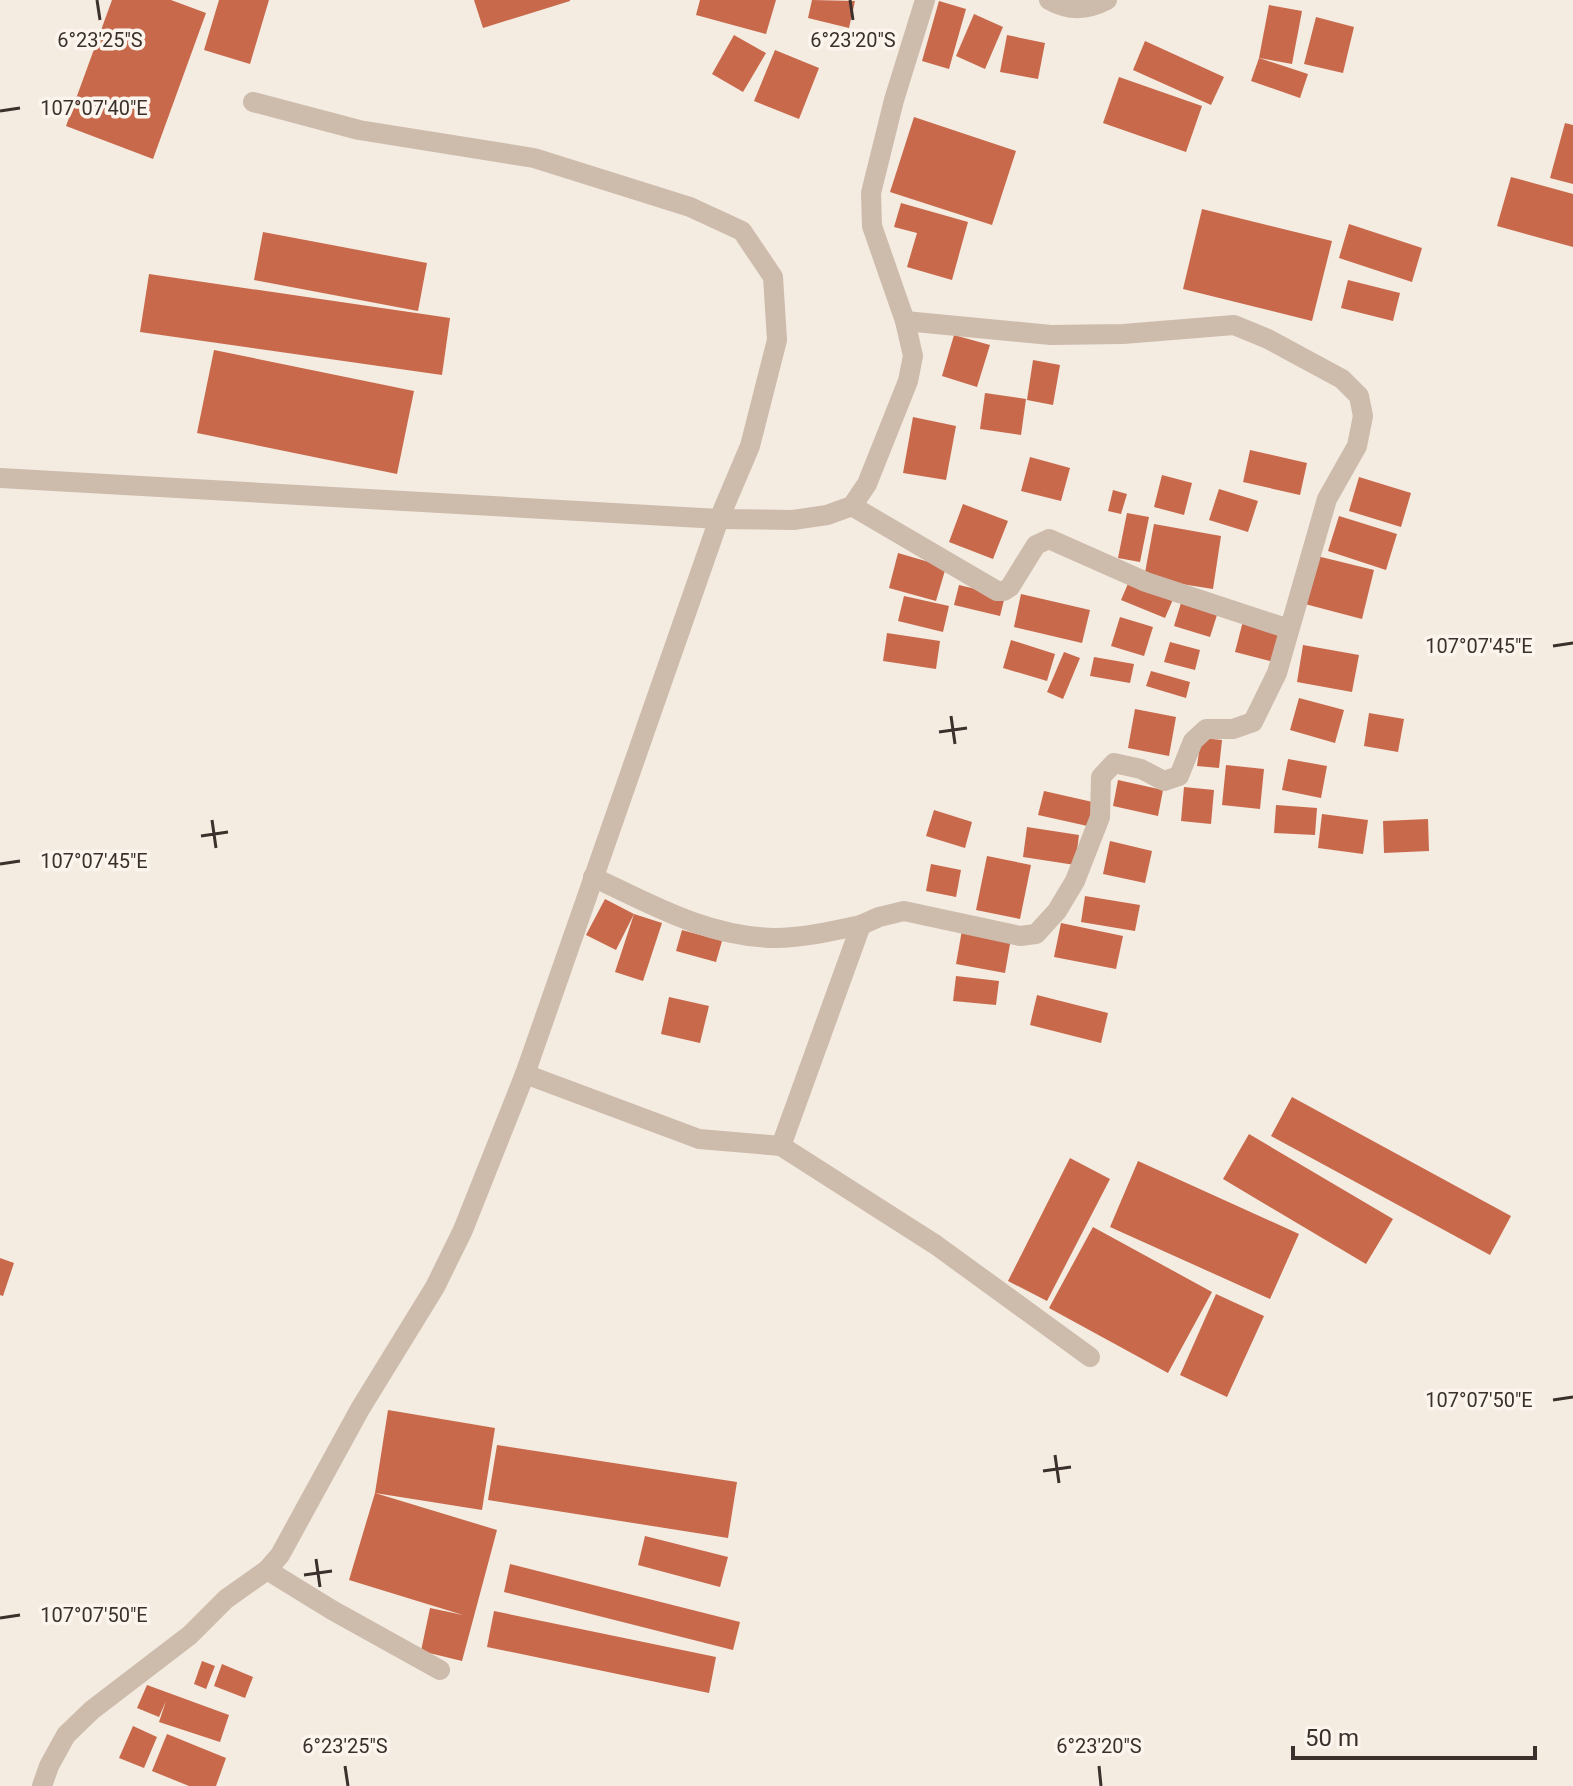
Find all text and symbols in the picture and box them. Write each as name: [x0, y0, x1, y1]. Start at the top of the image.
text: 6°23'25"S: [57, 28, 143, 52]
text: 6°23'20"S: [810, 28, 896, 52]
text: 107°07'40"E: [40, 96, 148, 120]
text: 107°07'45"E: [1425, 634, 1533, 658]
text: 107°07'45"E: [40, 849, 148, 873]
text: 107°07'50"E: [1425, 1388, 1533, 1412]
text: 107°07'50"E: [40, 1603, 148, 1627]
scale bar: [1293, 1710, 1535, 1760]
text: 50 m: [1305, 1724, 1359, 1752]
text: 6°23'25"S: [302, 1734, 388, 1758]
text: 6°23'20"S: [1056, 1734, 1142, 1758]

